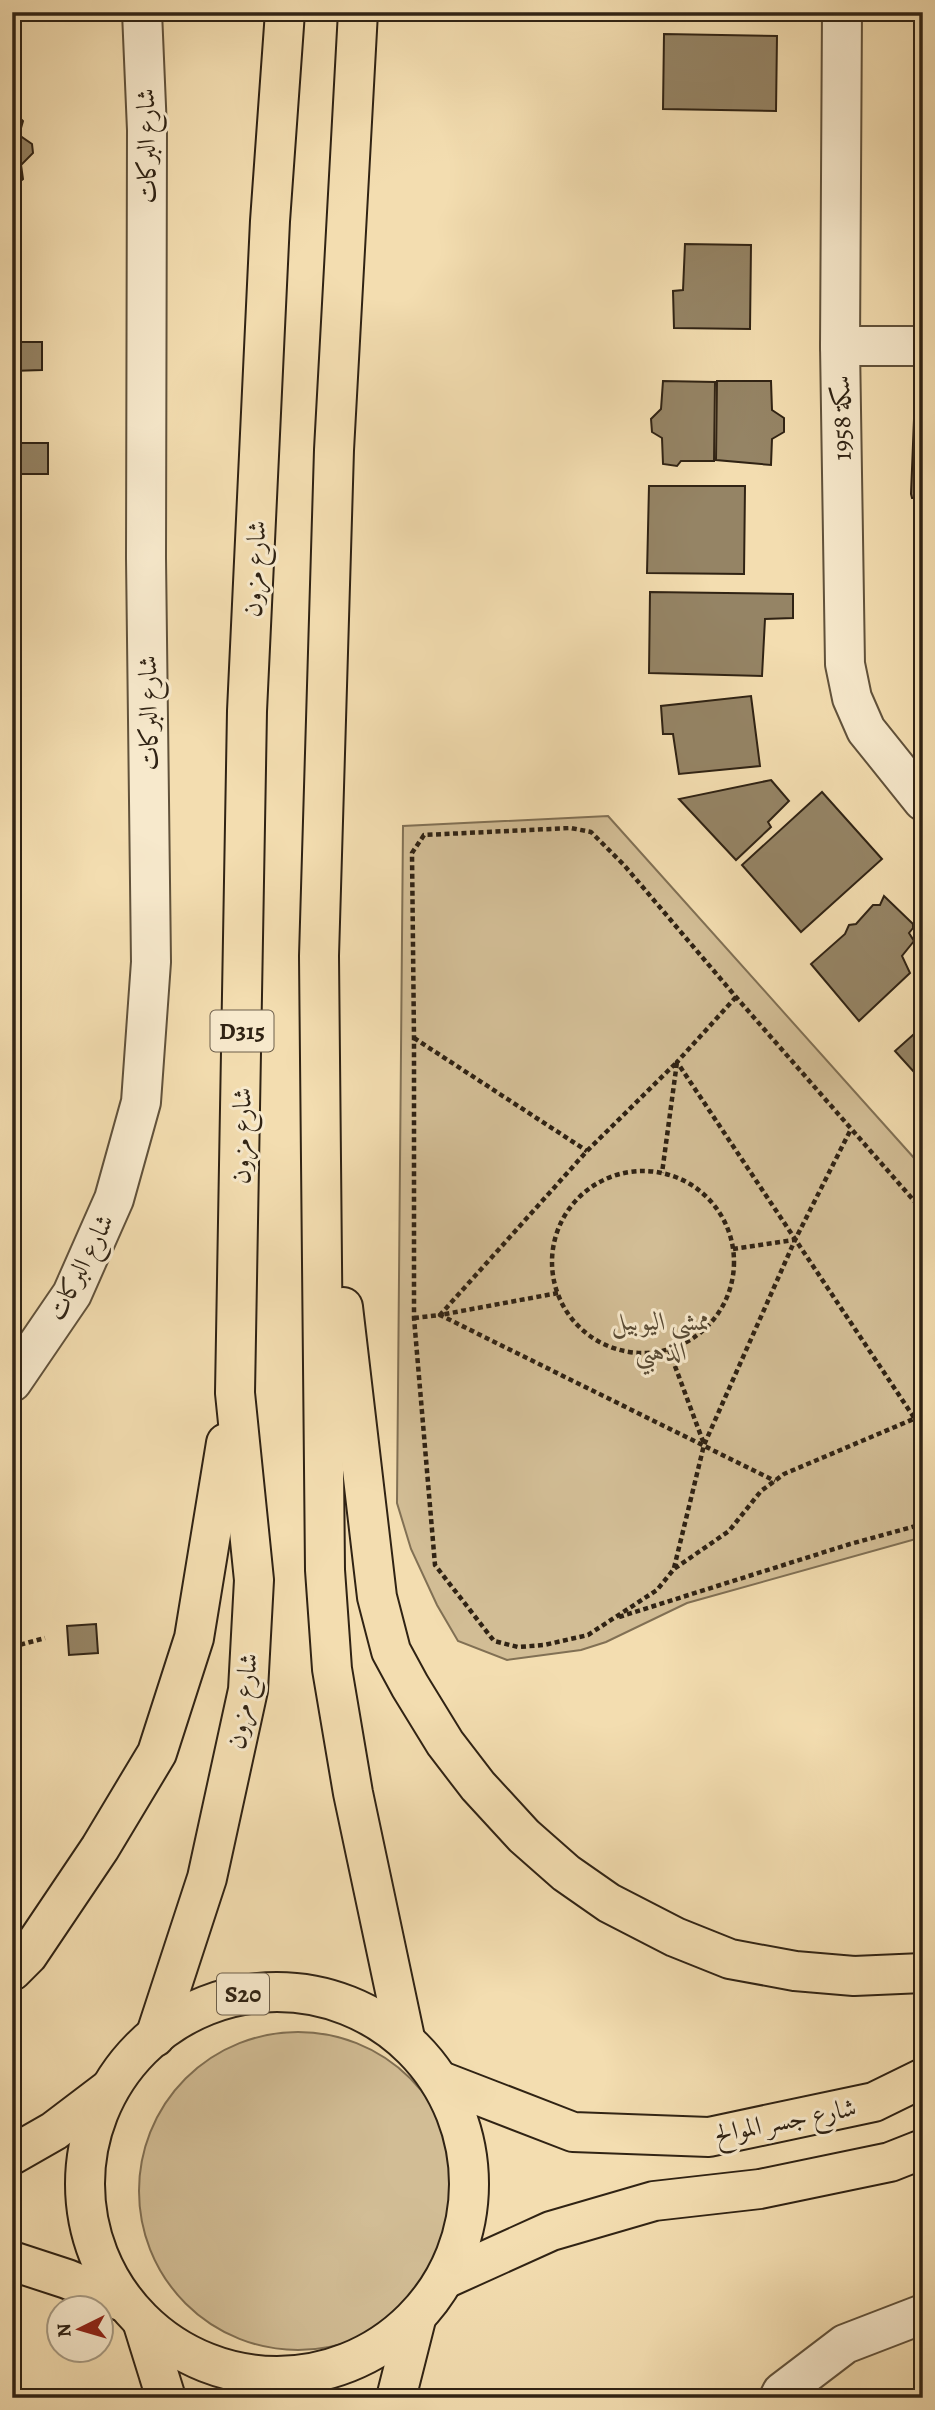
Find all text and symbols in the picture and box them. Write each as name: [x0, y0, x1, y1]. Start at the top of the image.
street label: شارع البركات: [128, 88, 169, 204]
street label: سكة 1958: [823, 375, 860, 461]
street label: شارع مزون: [234, 520, 279, 619]
street label: شارع البركات: [130, 655, 171, 771]
road number: D315: [210, 1010, 274, 1051]
street label: شارع مزون: [223, 1087, 264, 1185]
street label: شارع البركات: [39, 1208, 126, 1328]
park label: ممشى اليوبيل الذهبي: [611, 1304, 711, 1375]
street label: شارع مزون: [218, 1651, 271, 1752]
road number: S20: [217, 1973, 269, 2014]
street label: شارع جسر الموالح: [711, 2090, 860, 2155]
north arrow: [46, 2294, 116, 2364]
text: N: [50, 2322, 78, 2338]

